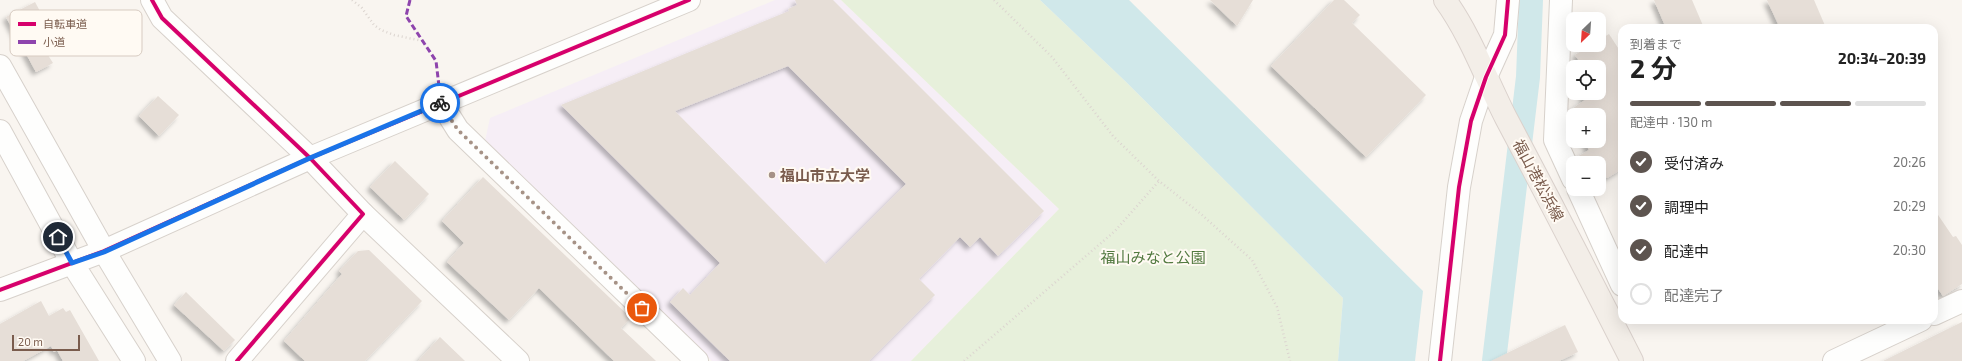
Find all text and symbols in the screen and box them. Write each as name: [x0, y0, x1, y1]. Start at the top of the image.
legend: [10, 10, 142, 56]
north arrow: [1566, 12, 1606, 52]
map controls: [1566, 12, 1606, 196]
text: 自転車道: [43, 17, 87, 30]
text: 小道: [43, 35, 65, 48]
text: 到着まで: [1630, 36, 1682, 52]
text: 20:34–20:39: [1838, 49, 1926, 67]
text: 2 分: [1630, 52, 1677, 83]
button: locate: [1566, 60, 1606, 100]
courier: [420, 83, 460, 123]
icon: bike: [429, 92, 451, 114]
button: +: [1566, 108, 1606, 148]
text: 配達中 · 130 m: [1630, 114, 1712, 130]
street label: 福山港松浜線: [1510, 136, 1568, 224]
icon: check: [1630, 151, 1652, 173]
text: 受付済み: [1664, 154, 1724, 172]
text: 20:26: [1893, 154, 1926, 170]
button: −: [1566, 156, 1606, 196]
place label: 福山市立大学: [779, 166, 870, 184]
marker: 福山市立大学: [767, 170, 777, 180]
icon: check: [1630, 195, 1652, 217]
text: 調理中: [1664, 198, 1709, 216]
text: 20:29: [1893, 198, 1926, 214]
pin: [41, 220, 75, 254]
icon: home: [47, 226, 69, 248]
icon: check: [1630, 239, 1652, 261]
text: 配達中: [1664, 242, 1709, 260]
text: 20:30: [1893, 242, 1926, 258]
park label: 福山みなと公園: [1100, 248, 1206, 266]
text: 配達完了: [1664, 286, 1724, 304]
pin: [625, 291, 659, 325]
icon: bag: [631, 297, 653, 319]
scale bar: [12, 333, 80, 352]
text: 20 m: [18, 335, 43, 348]

